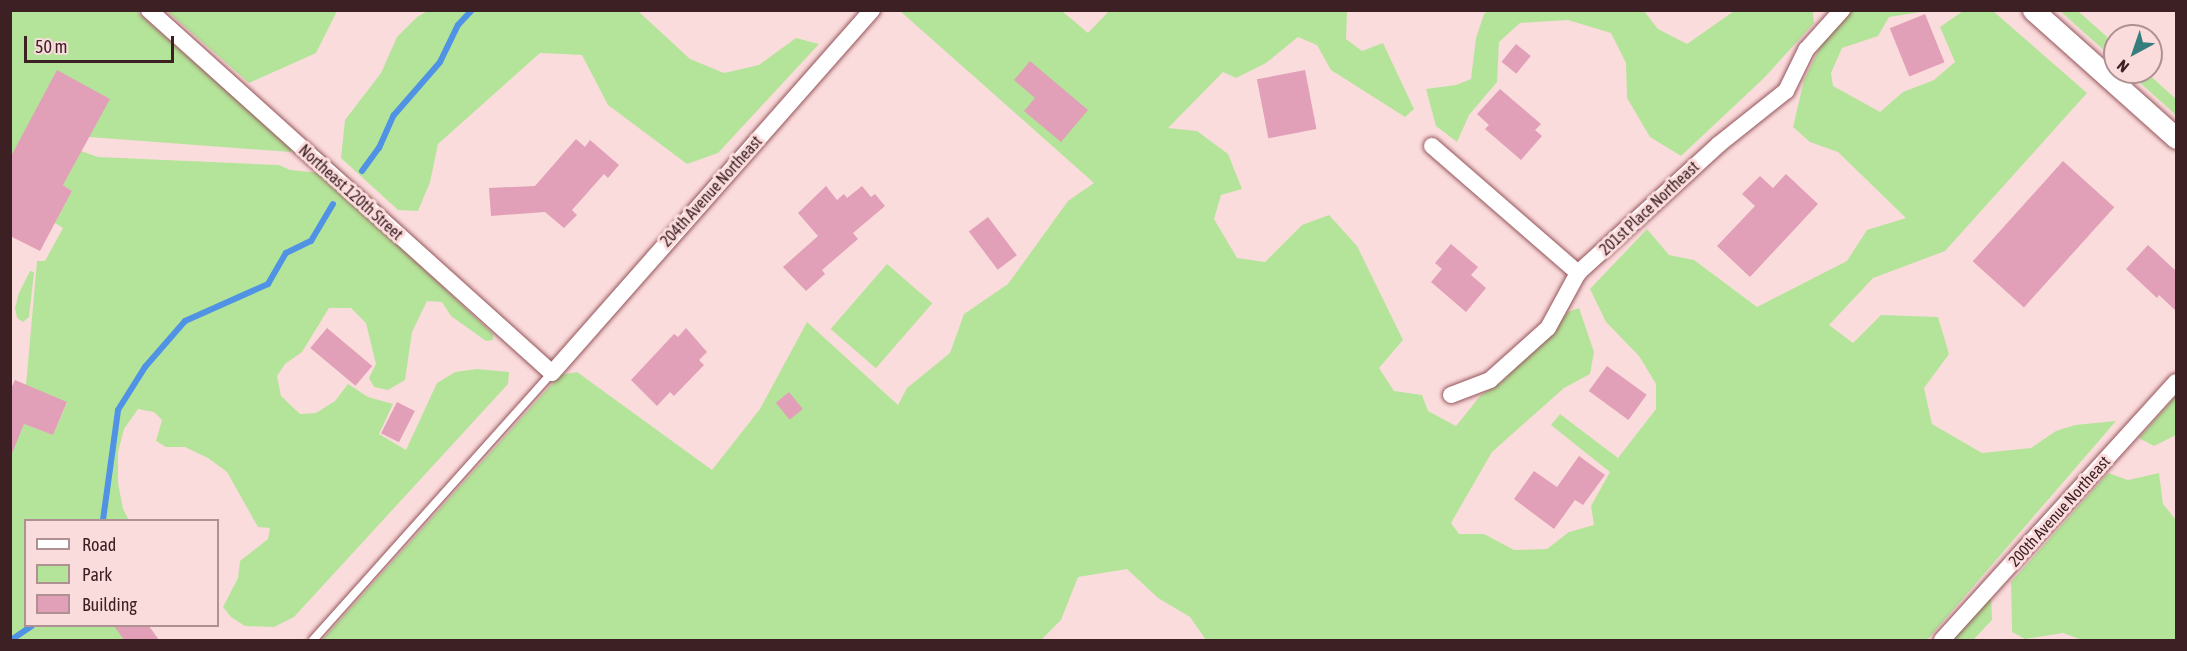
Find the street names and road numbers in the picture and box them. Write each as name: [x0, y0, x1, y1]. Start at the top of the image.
street label: 204th Avenue Northeast: [656, 132, 766, 250]
street label: Northeast 120th Street: [295, 140, 407, 244]
street label: 201st Place Northeast: [1595, 157, 1703, 259]
street label: 200th Avenue Northeast: [2004, 452, 2114, 570]

